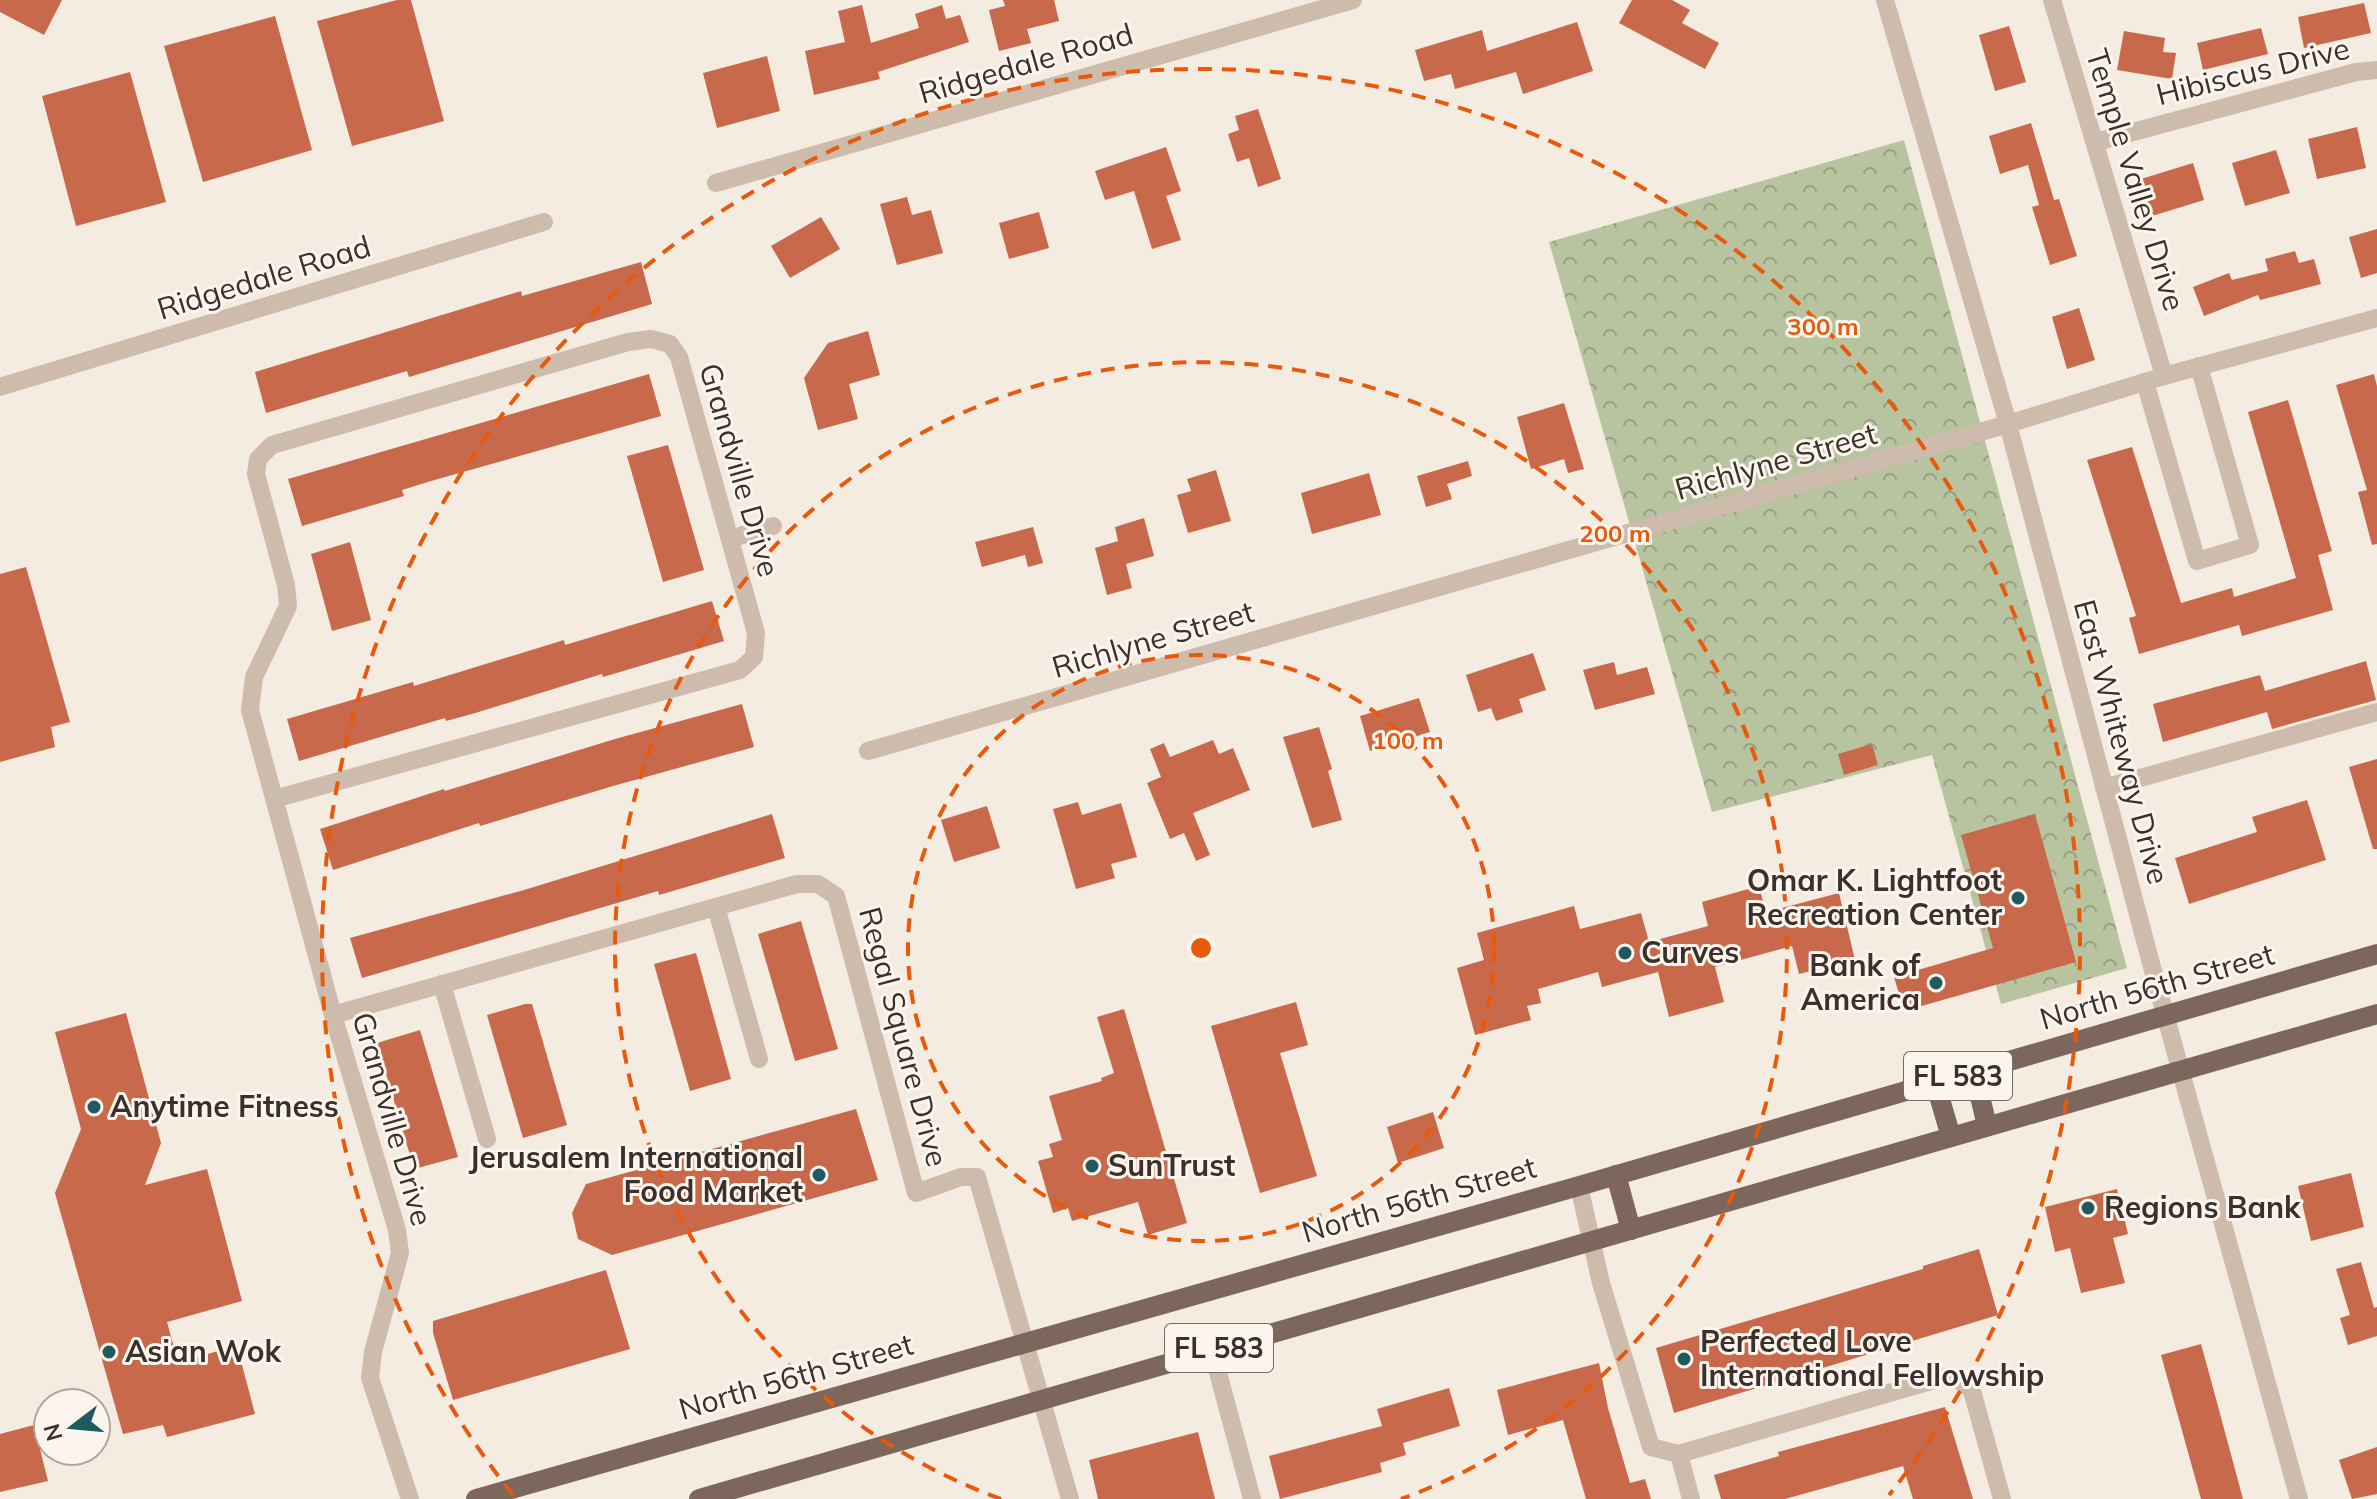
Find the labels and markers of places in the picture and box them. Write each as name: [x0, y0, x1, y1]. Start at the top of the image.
place label: Omar K. Lightfoot Recreation Center: [1746, 861, 2002, 933]
marker: Omar K. Lightfoot Recreation Center: [2009, 889, 2027, 907]
place label: Curves: [1641, 933, 1739, 971]
centre of rings: [1187, 934, 1215, 962]
marker: Curves: [1616, 944, 1634, 962]
place label: Bank of America: [1801, 946, 1921, 1018]
marker: Bank of America: [1927, 974, 1945, 992]
place label: Anytime Fitness: [110, 1087, 339, 1125]
marker: Anytime Fitness: [85, 1098, 103, 1116]
place label: Jerusalem International Food Market: [469, 1138, 803, 1210]
place label: SunTrust: [1108, 1146, 1235, 1184]
marker: SunTrust: [1083, 1157, 1101, 1175]
marker: Jerusalem International Food Market: [810, 1166, 828, 1184]
place label: Regions Bank: [2104, 1188, 2302, 1226]
marker: Regions Bank: [2079, 1199, 2097, 1217]
place label: Perfected Love International Fellowship: [1700, 1322, 2044, 1394]
place label: Asian Wok: [125, 1332, 283, 1370]
marker: Asian Wok: [100, 1343, 118, 1361]
marker: Perfected Love International Fellowship: [1675, 1350, 1693, 1368]

